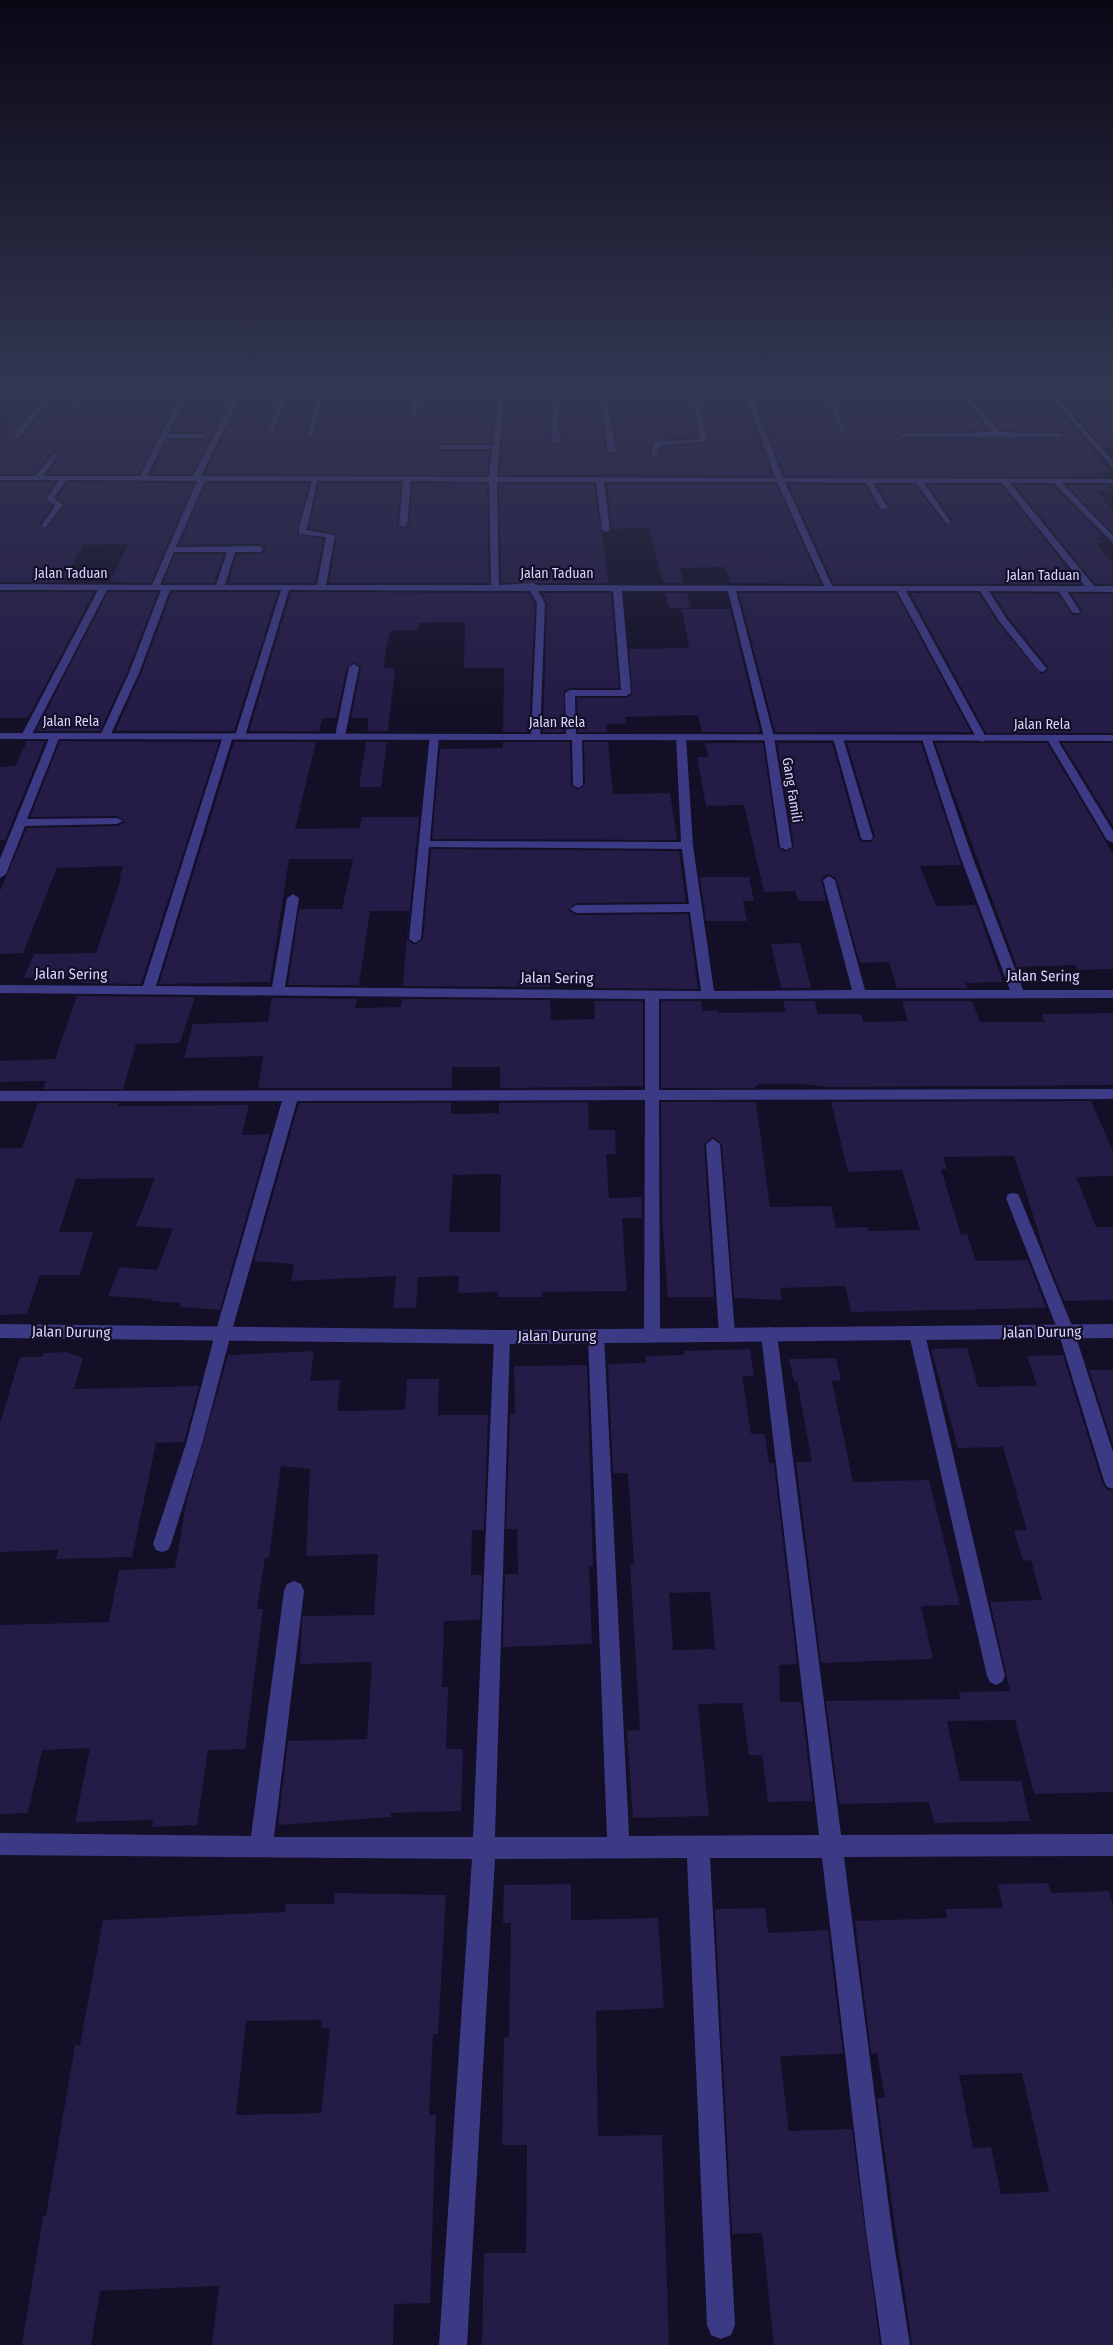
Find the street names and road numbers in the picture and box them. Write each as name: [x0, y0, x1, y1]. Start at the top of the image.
street label: Jalan Taduan: [34, 565, 108, 582]
street label: Jalan Taduan: [520, 565, 594, 582]
street label: Jalan Taduan: [1006, 567, 1080, 584]
street label: Jalan Rela: [43, 713, 99, 730]
street label: Jalan Rela: [529, 714, 585, 731]
street label: Jalan Rela: [1014, 716, 1070, 733]
street label: Gang Famili: [778, 756, 806, 824]
street label: Jalan Sering: [34, 964, 108, 984]
street label: Jalan Sering: [1006, 966, 1080, 986]
street label: Jalan Sering: [520, 968, 594, 988]
street label: Jalan Durung: [32, 1322, 110, 1342]
street label: Jalan Durung: [1003, 1322, 1081, 1342]
street label: Jalan Durung: [518, 1327, 596, 1345]

